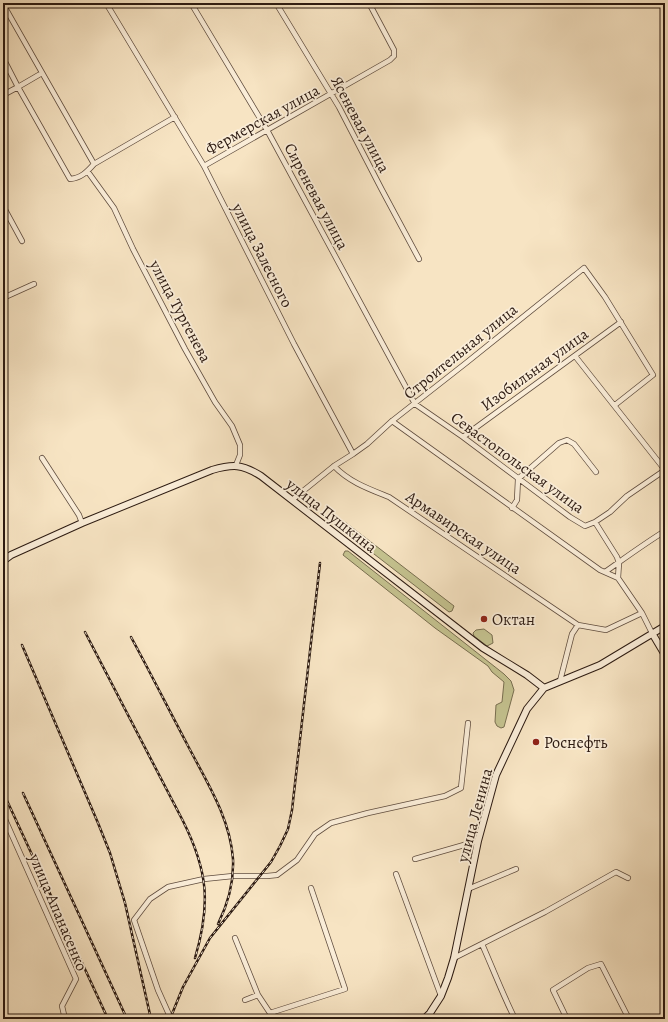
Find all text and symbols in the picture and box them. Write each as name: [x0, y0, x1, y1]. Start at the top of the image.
street label: Ясеневая улица: [325, 72, 395, 177]
street label: Фермерская улица: [201, 79, 324, 160]
street label: Сиреневая улица: [279, 139, 354, 254]
street label: улица Залесного: [226, 199, 298, 311]
street label: улица Тургенева: [143, 255, 217, 367]
street label: Строительная улица: [399, 299, 523, 405]
street label: Изобильная улица: [476, 323, 593, 416]
street label: Севастопольская улица: [446, 407, 589, 519]
street label: улица Пушкина: [281, 473, 382, 559]
street label: Армавирская улица: [401, 485, 526, 580]
place label: Октан: [492, 609, 535, 631]
marker: Октан: [479, 614, 489, 624]
place label: Роснефть: [544, 732, 608, 754]
marker: Роснефть: [531, 737, 541, 747]
street label: улица Ленина: [452, 765, 498, 866]
street label: улица Апанасенко: [23, 849, 93, 974]

